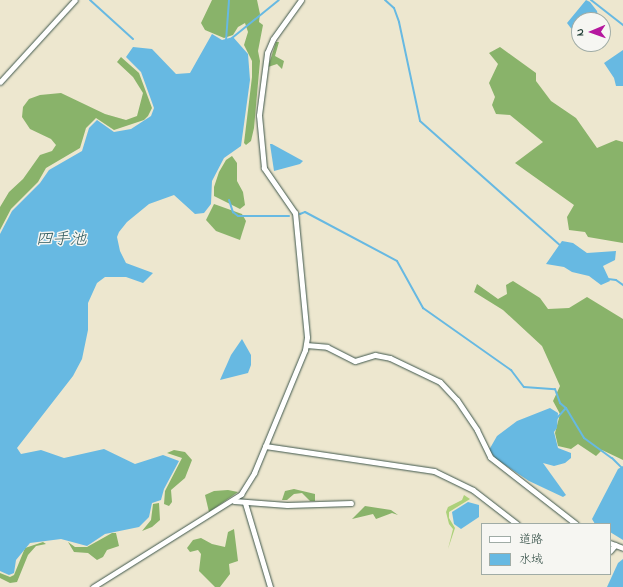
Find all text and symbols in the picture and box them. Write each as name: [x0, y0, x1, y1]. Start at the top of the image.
north arrow: [571, 12, 611, 52]
text: N: [572, 28, 588, 36]
water label: 四手池: [36, 230, 86, 250]
legend: [481, 523, 611, 575]
text: 道路: [519, 531, 543, 549]
text: 水域: [519, 551, 543, 569]

